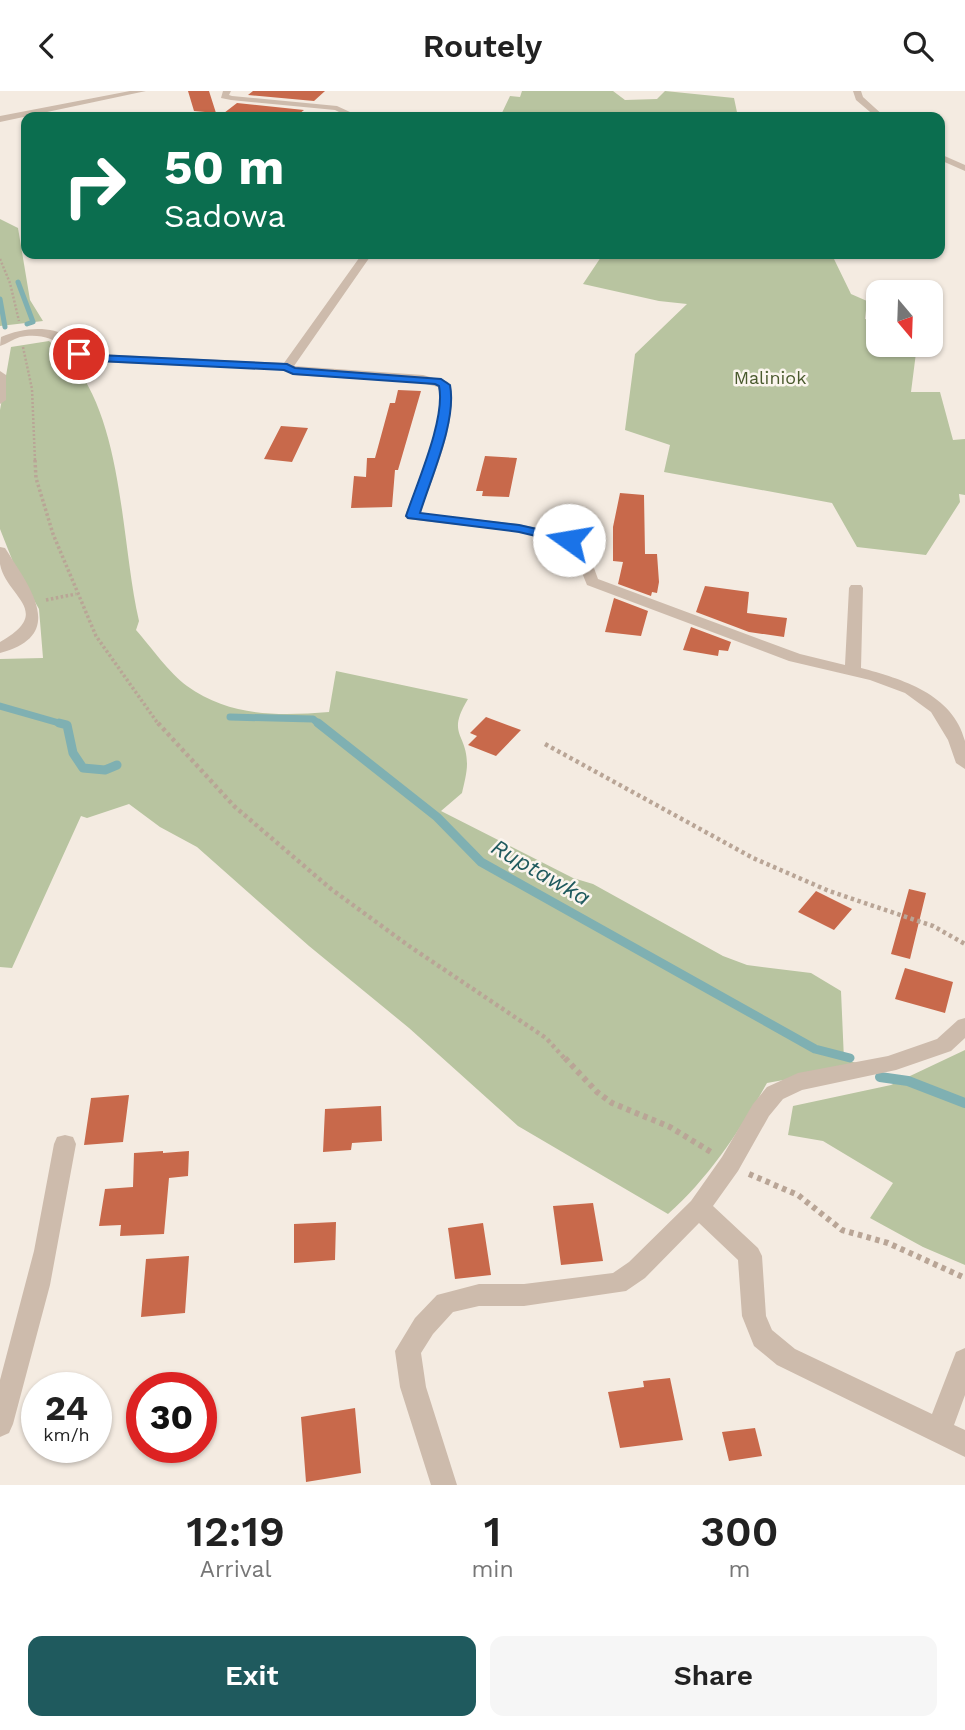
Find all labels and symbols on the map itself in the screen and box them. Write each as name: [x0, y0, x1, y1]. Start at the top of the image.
north arrow: [866, 280, 943, 357]
pin: [49, 324, 109, 384]
park label: Maliniok: [734, 367, 806, 388]
position arrow: [532, 503, 606, 577]
water label: Ruptawka: [486, 833, 595, 912]
speed limit sign: 30: [126, 1372, 217, 1463]

